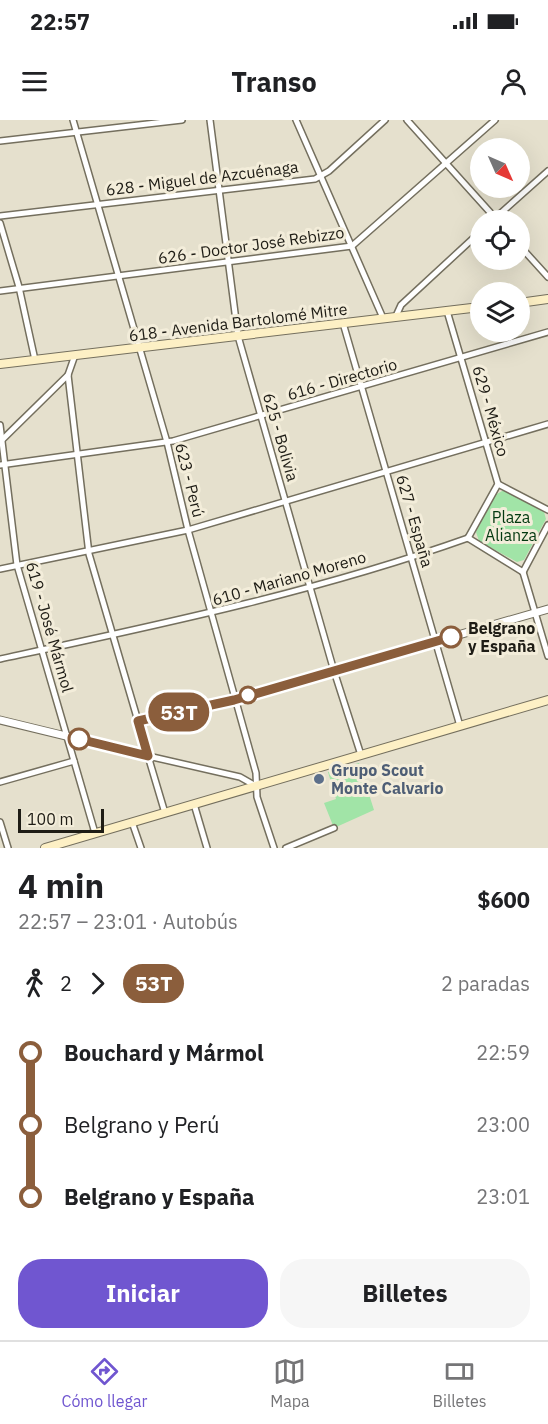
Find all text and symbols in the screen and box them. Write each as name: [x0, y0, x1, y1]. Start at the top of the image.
text: 22:57: [30, 7, 90, 36]
text: Transo: [231, 64, 317, 99]
icon: menu: [18, 65, 51, 98]
icon: person: [497, 65, 530, 98]
north arrow: [470, 138, 530, 198]
map controls: [470, 138, 530, 342]
street label: 628 - Miguel de Azcuénaga: [104, 156, 300, 200]
button: locate: [470, 210, 530, 270]
street label: 626 - Doctor José Rebizzo: [157, 222, 345, 268]
button: layers: [470, 282, 530, 342]
street label: 618 - Avenida Bartolomé Mitre: [127, 299, 349, 345]
street label: 616 - Directorio: [285, 354, 399, 404]
street label: 629 - México: [469, 363, 513, 459]
street label: 625 - Bolivia: [259, 391, 303, 484]
street label: 623 - Perú: [171, 441, 209, 519]
street label: 627 - España: [392, 472, 438, 570]
park label: Plaza Alianza: [485, 507, 538, 545]
street label: 610 - Mariano Moreno: [210, 546, 368, 610]
street label: 619 - José Mármol: [22, 559, 78, 695]
place label: Belgrano y España: [468, 618, 536, 656]
marker: Belgrano y España: [440, 626, 462, 648]
unlabelled marker: [239, 686, 257, 704]
line badge: 53T: [144, 692, 213, 732]
text: 53T: [160, 698, 198, 726]
unlabelled marker: [68, 728, 90, 750]
place label: Grupo Scout Monte Calvario: [331, 760, 443, 798]
marker: Grupo Scout Monte Calvario: [312, 772, 326, 786]
scale bar: [18, 806, 104, 834]
text: 100 m: [27, 809, 74, 829]
text: 4 min: [18, 864, 104, 907]
text: $600: [477, 885, 530, 914]
text: 22:57 – 23:01 · Autobús: [18, 908, 238, 935]
icon: walk: [18, 967, 51, 1000]
icon: forward: [81, 967, 114, 1000]
text: 53T: [135, 969, 172, 997]
text: 2: [60, 970, 72, 997]
text: 2 paradas: [441, 970, 530, 997]
text: Bouchard y Mármol: [64, 1038, 264, 1067]
text: 22:59: [476, 1039, 530, 1066]
text: Belgrano y Perú: [64, 1110, 220, 1139]
text: 23:00: [476, 1111, 530, 1138]
text: Belgrano y España: [64, 1182, 255, 1211]
text: 23:01: [476, 1183, 530, 1210]
button: Iniciar: [18, 1259, 268, 1328]
button: Billetes: [280, 1259, 530, 1328]
tab: Cómo llegar: [61, 1355, 147, 1411]
tab: Mapa: [270, 1355, 310, 1411]
tab: Billetes: [433, 1355, 487, 1411]

